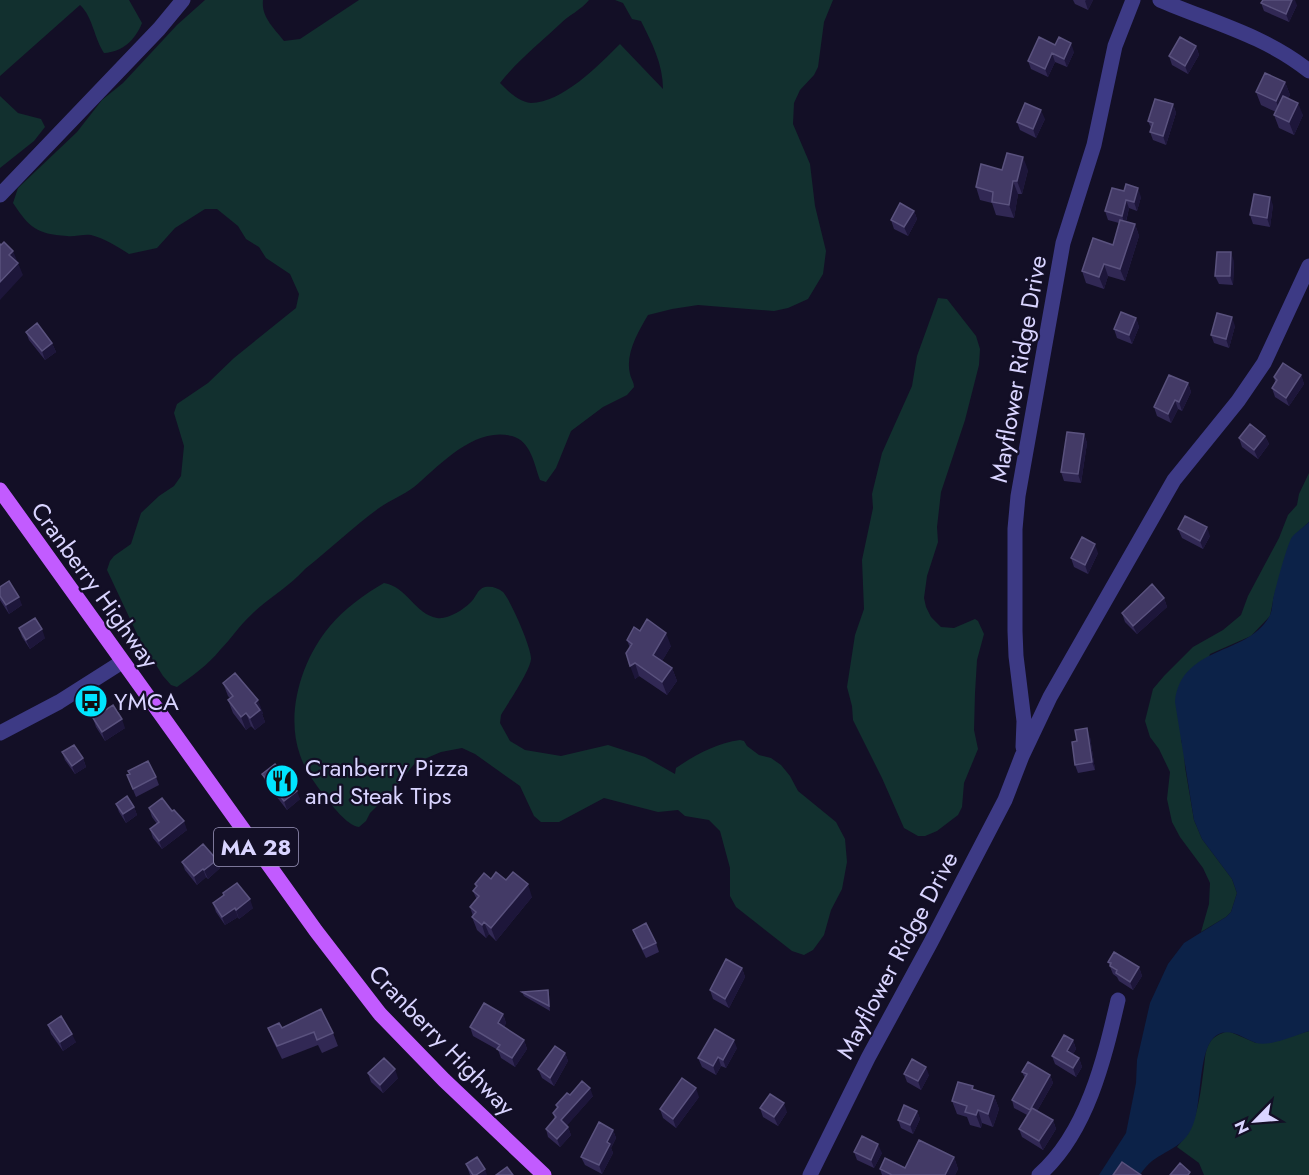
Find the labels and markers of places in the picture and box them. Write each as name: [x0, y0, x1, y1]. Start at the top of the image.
bus stop icon: YMCA: [73, 683, 109, 719]
place label: YMCA: [114, 684, 179, 719]
place label: Cranberry Pizza and Steak Tips: [305, 750, 469, 813]
restaurant icon: Cranberry Pizza and Steak Tips: [264, 763, 300, 799]

